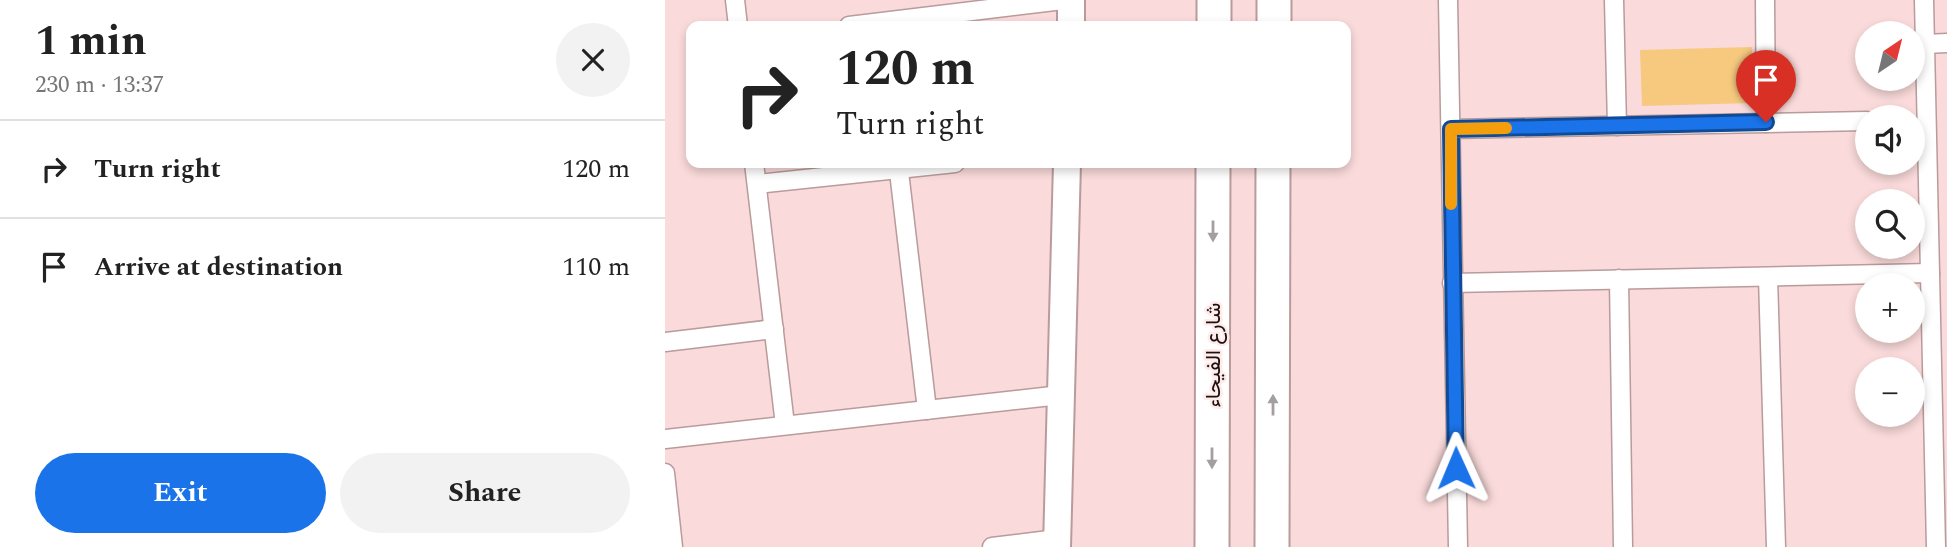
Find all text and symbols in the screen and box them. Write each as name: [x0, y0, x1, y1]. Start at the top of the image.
text: 1 min: [35, 10, 147, 73]
north arrow: [1855, 21, 1925, 91]
map controls: [1855, 21, 1925, 427]
button: close: [556, 23, 630, 97]
text: 120 m: [836, 32, 975, 107]
icon: right: [721, 49, 812, 140]
pin: [1736, 50, 1796, 122]
icon: arrive: [1747, 61, 1785, 99]
text: 230 m · 13:37: [35, 68, 164, 103]
text: Turn right: [836, 100, 984, 149]
button: sound: [1855, 105, 1925, 175]
text: Turn right: [94, 149, 221, 189]
text: 120 m: [562, 149, 630, 189]
icon: right: [35, 150, 73, 188]
button: search: [1855, 189, 1925, 259]
one-way arrow: [1207, 220, 1219, 242]
text: Arrive at destination: [94, 247, 343, 287]
text: 110 m: [562, 247, 630, 287]
icon: arrive: [35, 248, 73, 286]
button: +: [1855, 273, 1925, 343]
street label: شارع الفيحاء: [1198, 303, 1230, 407]
button: −: [1855, 357, 1925, 427]
one-way arrow: [1267, 394, 1279, 416]
position arrow: [1419, 431, 1493, 505]
one-way arrow: [1206, 448, 1218, 470]
button: Exit: [35, 453, 326, 533]
button: Share: [340, 453, 630, 533]

